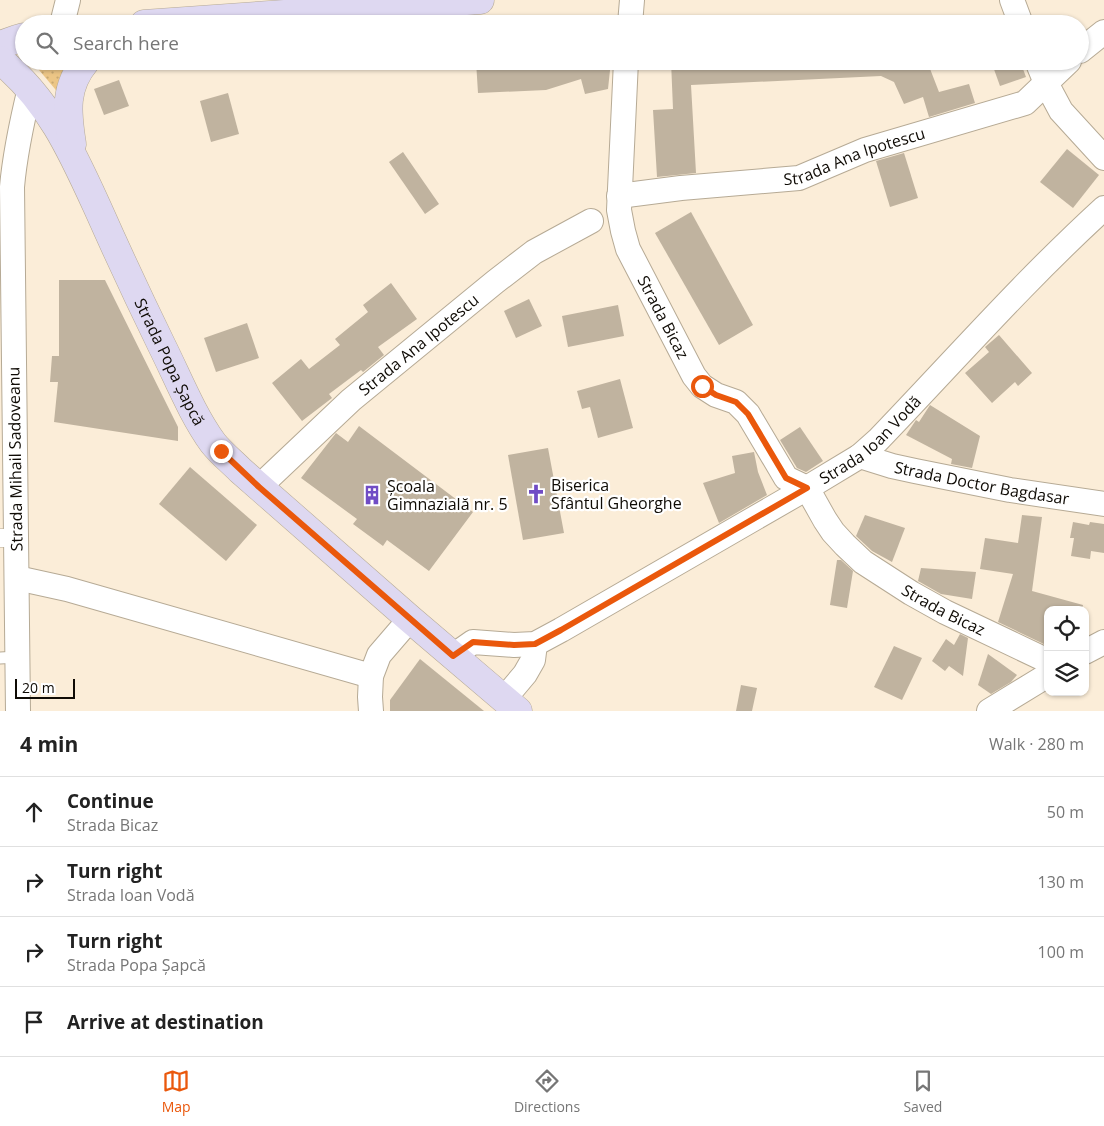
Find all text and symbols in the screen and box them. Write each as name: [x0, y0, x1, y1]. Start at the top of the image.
search box: [15, 15, 1089, 70]
icon: search: [33, 29, 61, 57]
text: Search here: [73, 30, 179, 56]
street label: Strada Ana Ipotescu: [782, 122, 928, 190]
street label: Strada Bicaz: [633, 272, 694, 363]
street label: Strada Ana Ipotescu: [354, 289, 483, 400]
street label: Strada Popa Șapcă: [130, 295, 210, 429]
street label: Strada Mihail Sadoveanu: [2, 366, 28, 552]
route start: [691, 375, 714, 398]
street label: Strada Ioan Vodă: [815, 391, 926, 489]
route end: [210, 440, 233, 463]
street label: Strada Doctor Bagdasar: [892, 456, 1071, 510]
place label: Biserica Sfântul Gheorghe: [551, 474, 682, 514]
place label: Școala Gimnazială nr. 5: [387, 475, 508, 515]
church icon: Biserica Sfântul Gheorghe: [525, 483, 547, 505]
building icon: Școala Gimnazială nr. 5: [361, 484, 383, 506]
street label: Strada Bicaz: [897, 579, 989, 641]
map controls: [1044, 606, 1089, 696]
button: locate: [1044, 606, 1089, 651]
button: layers: [1044, 651, 1089, 696]
scale bar: [15, 676, 75, 699]
text: 20 m: [22, 678, 55, 697]
text: 4 min: [20, 730, 78, 758]
text: Walk · 280 m: [989, 733, 1084, 755]
text: Continue: [67, 788, 154, 814]
icon: ahead: [20, 798, 48, 826]
text: 50 m: [1047, 801, 1084, 823]
text: Strada Bicaz: [67, 814, 158, 836]
text: Turn right: [67, 858, 162, 884]
icon: right: [20, 868, 48, 896]
text: 130 m: [1038, 871, 1084, 893]
text: Strada Ioan Vodă: [67, 884, 195, 906]
text: Turn right: [67, 928, 162, 954]
icon: right: [20, 938, 48, 966]
text: 100 m: [1038, 941, 1084, 963]
text: Strada Popa Șapcă: [67, 954, 206, 976]
icon: arrive: [20, 1008, 48, 1036]
text: Arrive at destination: [67, 1009, 264, 1035]
tab: Map: [162, 1067, 191, 1116]
tab: Directions: [514, 1067, 580, 1116]
tab: Saved: [903, 1067, 942, 1116]

